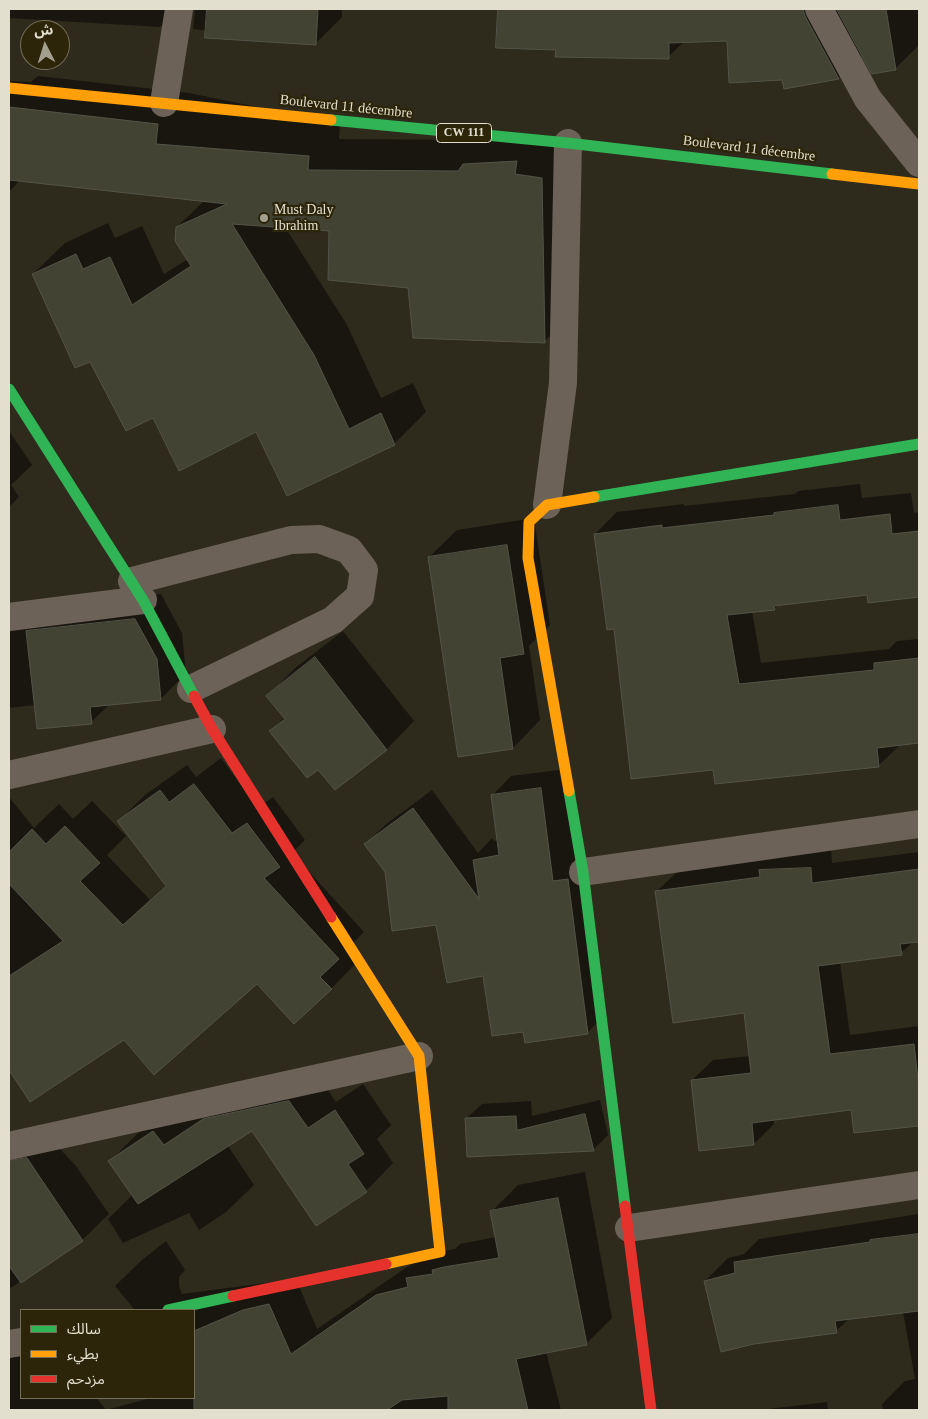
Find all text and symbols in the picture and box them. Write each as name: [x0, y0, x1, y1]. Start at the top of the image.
text: ش: [33, 15, 55, 46]
north arrow: [20, 20, 70, 70]
street label: Boulevard 11 décembre: [268, 90, 424, 124]
road number: CW 111: [436, 124, 492, 142]
street label: Boulevard 11 décembre: [671, 131, 827, 167]
place label: Must Daly Ibrahim: [274, 202, 340, 234]
marker: Must Daly Ibrahim: [258, 212, 270, 224]
legend: [20, 1309, 195, 1399]
text: سالك: [67, 1313, 101, 1345]
text: بطيء: [67, 1338, 99, 1370]
text: مزدحم: [67, 1363, 105, 1395]

